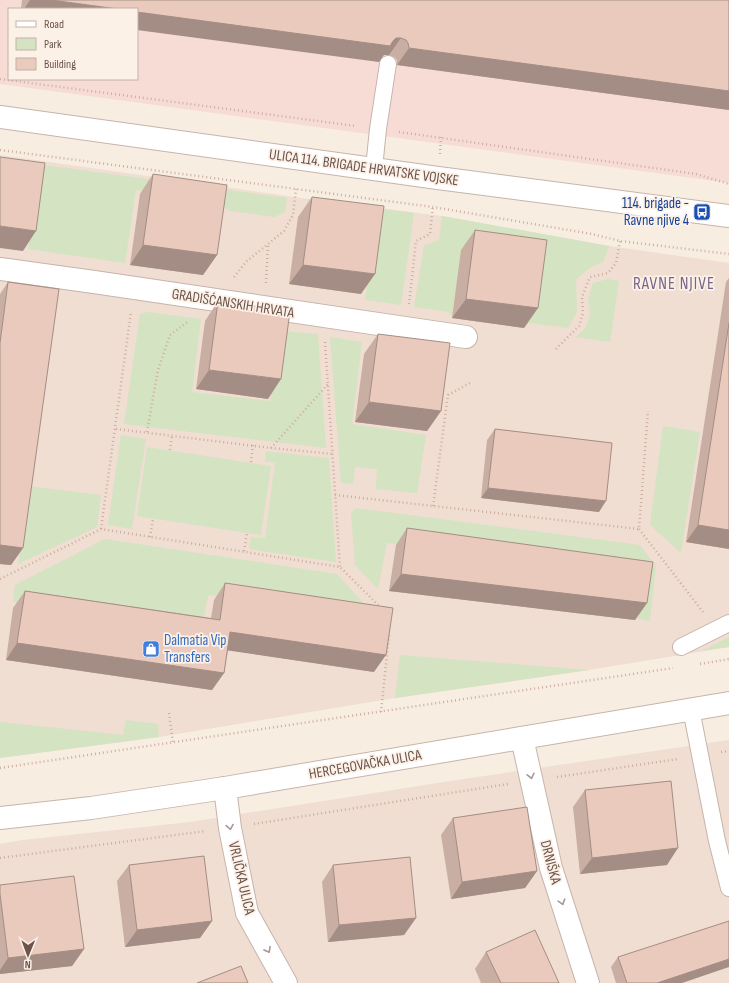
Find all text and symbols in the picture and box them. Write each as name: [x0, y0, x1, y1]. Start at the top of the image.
legend: [8, 8, 138, 80]
text: Road: [44, 17, 64, 32]
text: Park: [44, 37, 62, 52]
text: Building: [44, 57, 76, 72]
street label: ULICA 114. BRIGADE HRVATSKE VOJSKE: [268, 145, 460, 190]
place label: 114. brigade - Ravne njive 4: [622, 194, 689, 230]
bus stop icon: 114. brigade - Ravne njive 4: [692, 202, 712, 222]
district label: RAVNE NJIVE: [633, 274, 715, 294]
street label: GRADIŠĆANSKIH HRVATA: [170, 284, 296, 323]
place label: Dalmatia Vip Transfers: [164, 631, 227, 667]
shop icon: Dalmatia Vip Transfers: [141, 639, 161, 659]
street label: HERCEGOVAČKA ULICA: [307, 745, 423, 784]
one-way arrow: [526, 772, 534, 779]
one-way arrow: [225, 824, 234, 830]
street label: DRNIŠKA: [536, 838, 566, 887]
street label: VRLIČKA ULICA: [224, 839, 259, 917]
one-way arrow: [557, 898, 566, 905]
north arrow: [8, 935, 48, 975]
one-way arrow: [263, 946, 270, 953]
text: N: [25, 958, 31, 971]

